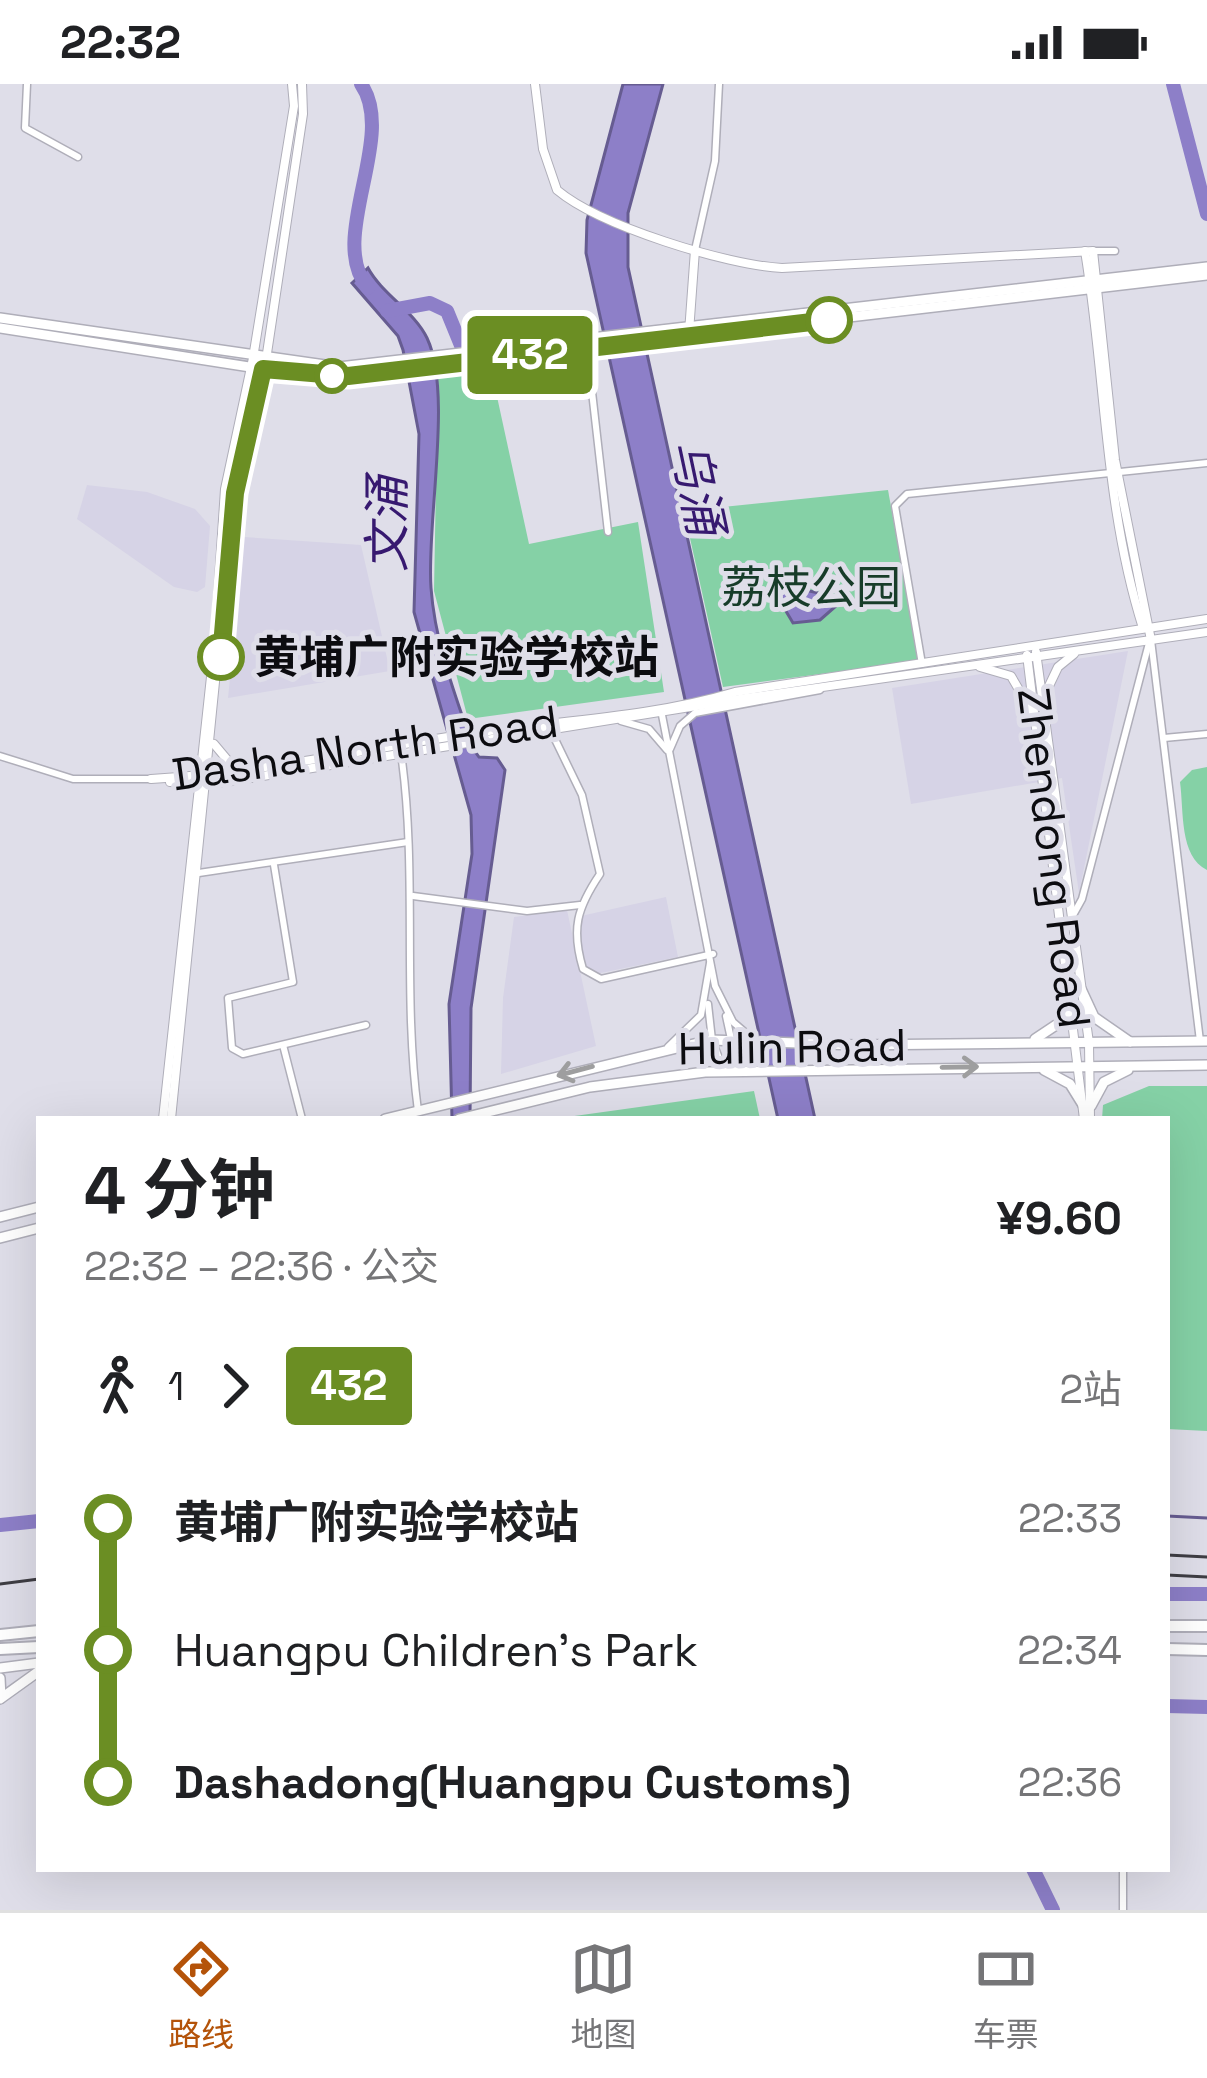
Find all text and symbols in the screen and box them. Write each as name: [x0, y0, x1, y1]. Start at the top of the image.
text: 22:32: [60, 14, 181, 71]
unlabelled marker: [807, 298, 851, 342]
line badge: 432: [461, 316, 599, 394]
text: 432: [491, 328, 569, 381]
unlabelled marker: [316, 360, 348, 392]
water label: 乌涌: [657, 434, 738, 545]
water label: 文涌: [357, 471, 418, 572]
park label: 荔枝公园: [721, 559, 901, 616]
place label: 黄埔广附实验学校站: [254, 629, 659, 686]
marker: 黄埔广附实验学校站: [199, 635, 243, 679]
street label: Zhendong Road: [1005, 684, 1103, 1032]
street label: Dasha North Road: [168, 693, 562, 803]
street label: Hulin Road: [677, 1017, 907, 1077]
one-way arrow: [940, 1056, 979, 1078]
one-way arrow: [557, 1061, 595, 1083]
text: 4 分钟: [84, 1148, 275, 1232]
text: ¥9.60: [997, 1190, 1122, 1247]
text: 22:32 – 22:36 · 公交: [84, 1242, 439, 1291]
icon: walk: [84, 1353, 150, 1419]
icon: forward: [202, 1353, 268, 1419]
text: 432: [310, 1359, 388, 1412]
text: 1: [168, 1362, 184, 1411]
text: 2站: [1059, 1365, 1122, 1414]
text: 黄埔广附实验学校站: [174, 1494, 579, 1551]
text: 22:33: [1018, 1494, 1122, 1543]
text: Huangpu Children's Park: [174, 1622, 698, 1679]
text: 22:34: [1017, 1626, 1122, 1675]
text: Dashadong(Huangpu Customs): [174, 1754, 851, 1811]
text: 22:36: [1018, 1758, 1122, 1807]
tab: 路线: [168, 1936, 234, 2056]
tab: 地图: [570, 1936, 636, 2056]
tab: 车票: [973, 1936, 1039, 2056]

